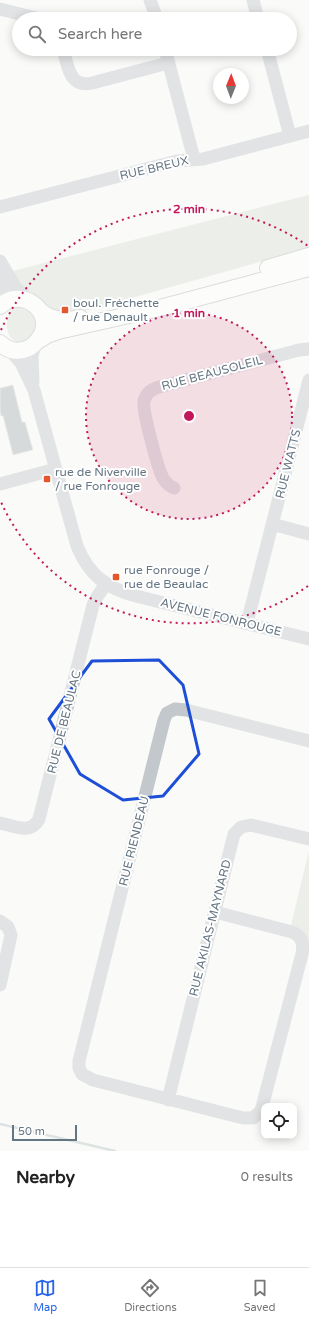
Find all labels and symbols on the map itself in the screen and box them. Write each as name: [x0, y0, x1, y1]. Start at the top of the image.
north arrow: [213, 68, 249, 104]
street label: RUE BREUX: [118, 153, 190, 183]
text: 2 min: [173, 202, 205, 216]
place label: boul. Fréchette / rue Denault: [73, 296, 159, 324]
marker: boul. Fréchette / rue Denault: [60, 305, 70, 315]
text: 1 min: [173, 306, 205, 320]
street label: RUE BEAUSOLEIL: [160, 353, 264, 393]
centre of rings: [182, 409, 196, 423]
street label: RUE WATTS: [273, 428, 303, 500]
place label: rue de Niverville / rue Fonrouge: [55, 465, 147, 493]
marker: rue de Niverville / rue Fonrouge: [42, 474, 52, 484]
place label: rue Fonrouge / rue de Beaulac: [124, 563, 209, 591]
marker: rue Fonrouge / rue de Beaulac: [111, 572, 121, 582]
street label: AVENUE FONROUGE: [159, 595, 283, 639]
street label: RUE DE BEAULAC: [44, 669, 84, 775]
street label: RUE RIENDEAU: [116, 795, 152, 887]
street label: RUE AKILAS-MAYNARD: [186, 858, 234, 998]
scale bar: [12, 1123, 77, 1142]

